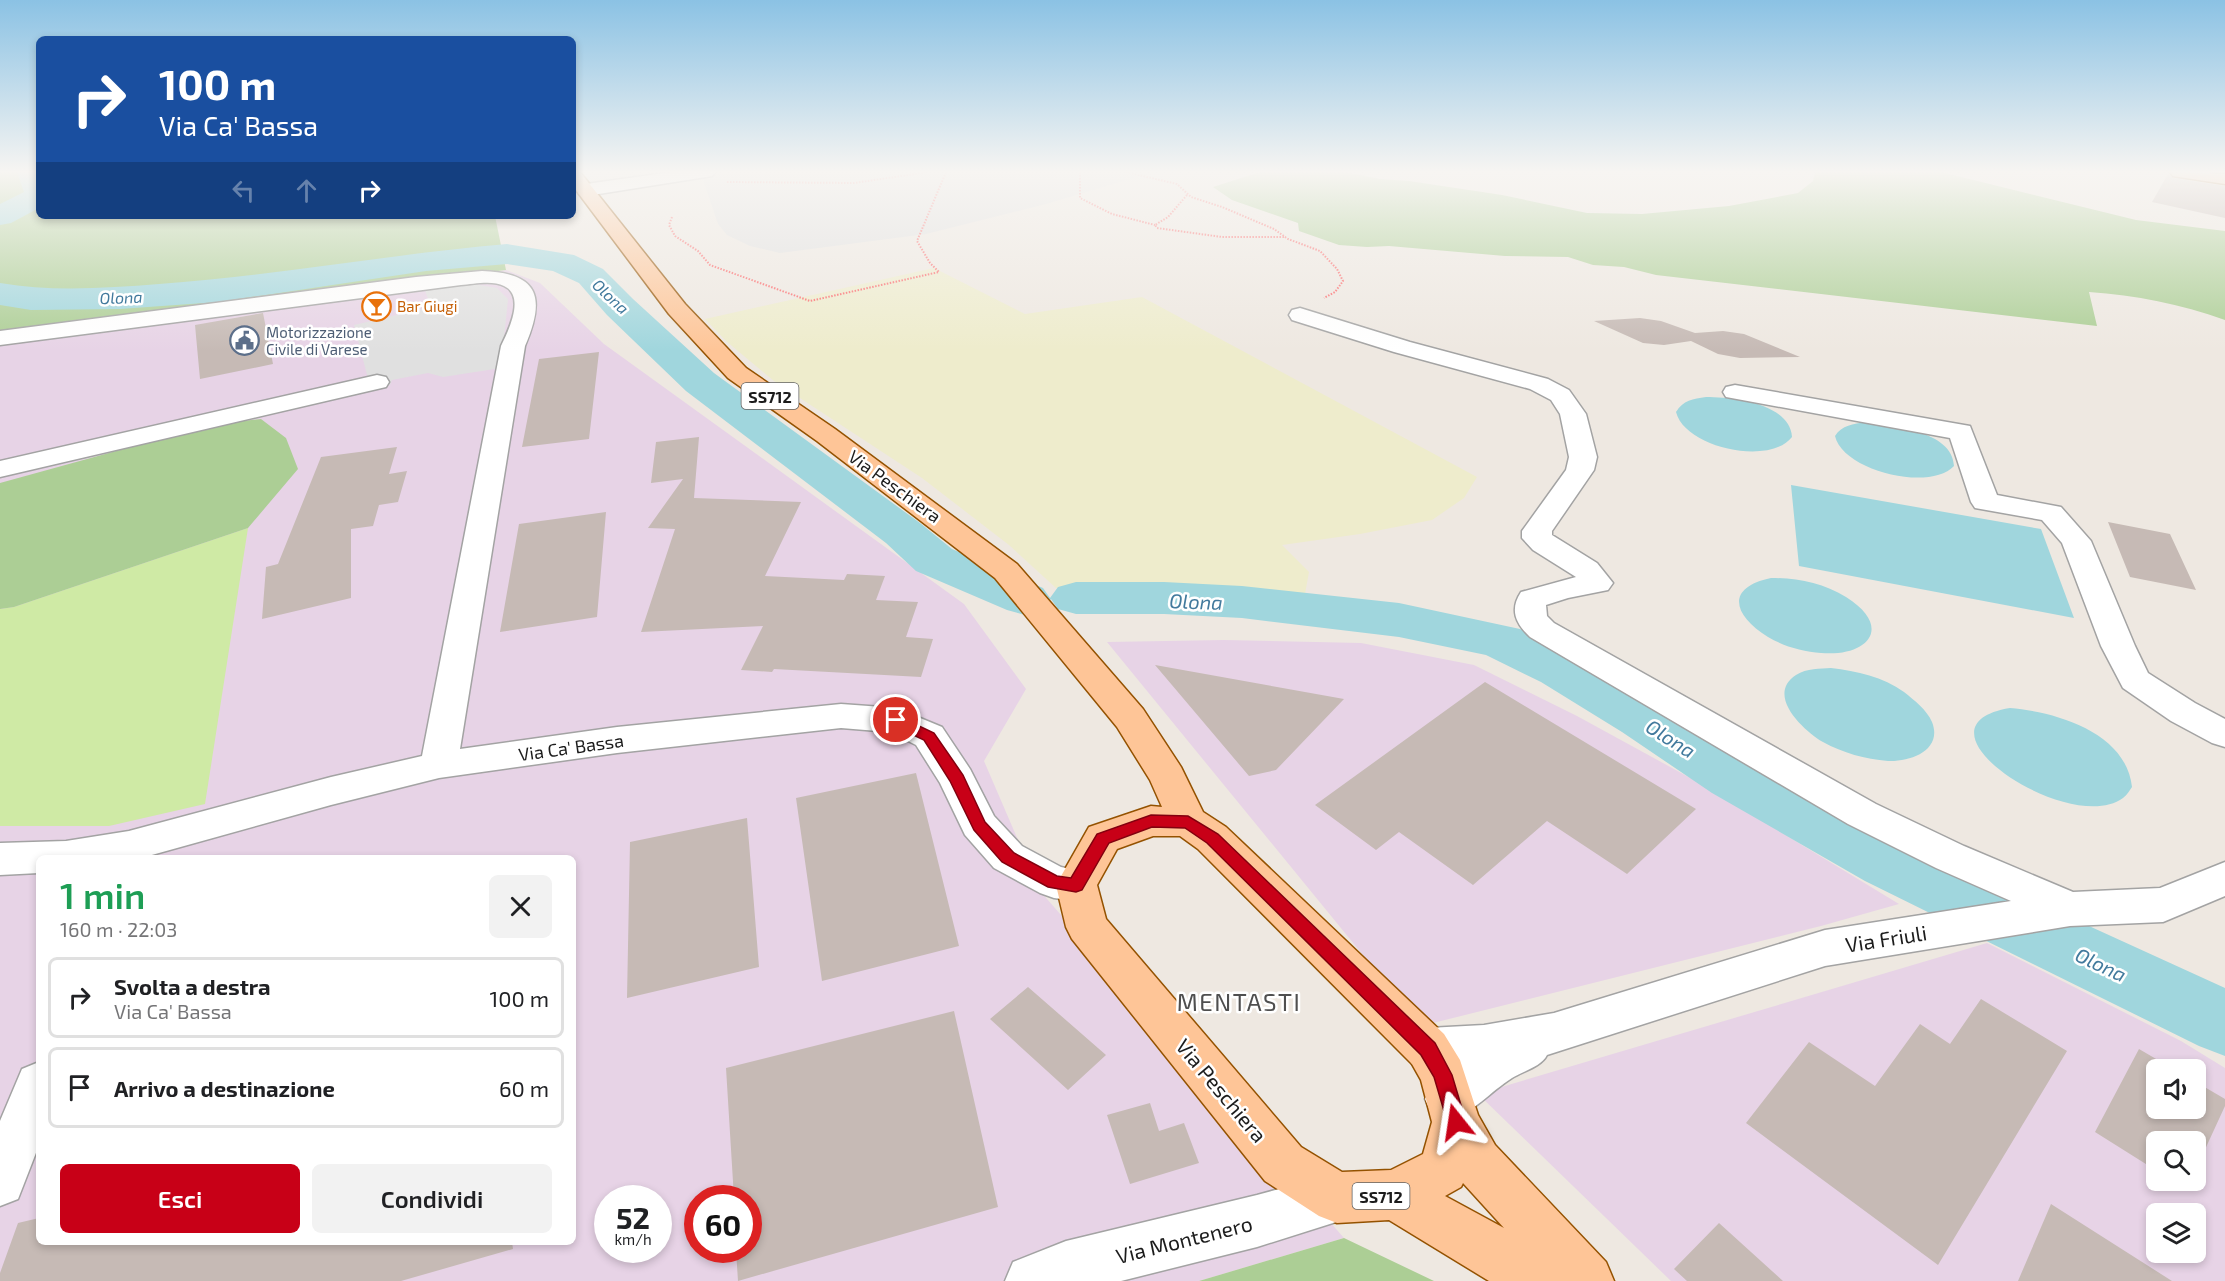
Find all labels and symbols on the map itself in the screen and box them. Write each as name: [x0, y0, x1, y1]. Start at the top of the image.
water label: Olona: [589, 274, 633, 318]
water label: Olona: [99, 287, 143, 307]
bar icon: Bar Giugi: [360, 290, 392, 322]
place label: Bar Giugi: [397, 297, 457, 315]
place label: Motorizzazione Civile di Varese: [266, 323, 372, 358]
public building icon: Motorizzazione Civile di Varese: [229, 325, 261, 357]
road number: SS712: [742, 383, 798, 409]
street label: Via Peschiera: [844, 445, 946, 527]
water label: Olona: [1169, 588, 1223, 614]
pin: [870, 694, 921, 745]
water label: Olona: [1642, 714, 1700, 762]
street label: Via Ca' Bassa: [517, 729, 625, 765]
street label: Via Friuli: [1843, 919, 1929, 957]
water label: Olona: [2072, 942, 2130, 986]
district label: MENTASTI: [1177, 987, 1301, 1016]
street label: Via Peschiera: [1172, 1033, 1272, 1147]
position arrow: [1424, 1090, 1488, 1154]
road number: SS712: [1352, 1183, 1410, 1209]
speed limit sign: 60: [684, 1185, 762, 1263]
street label: Via Montenero: [1113, 1210, 1255, 1268]

